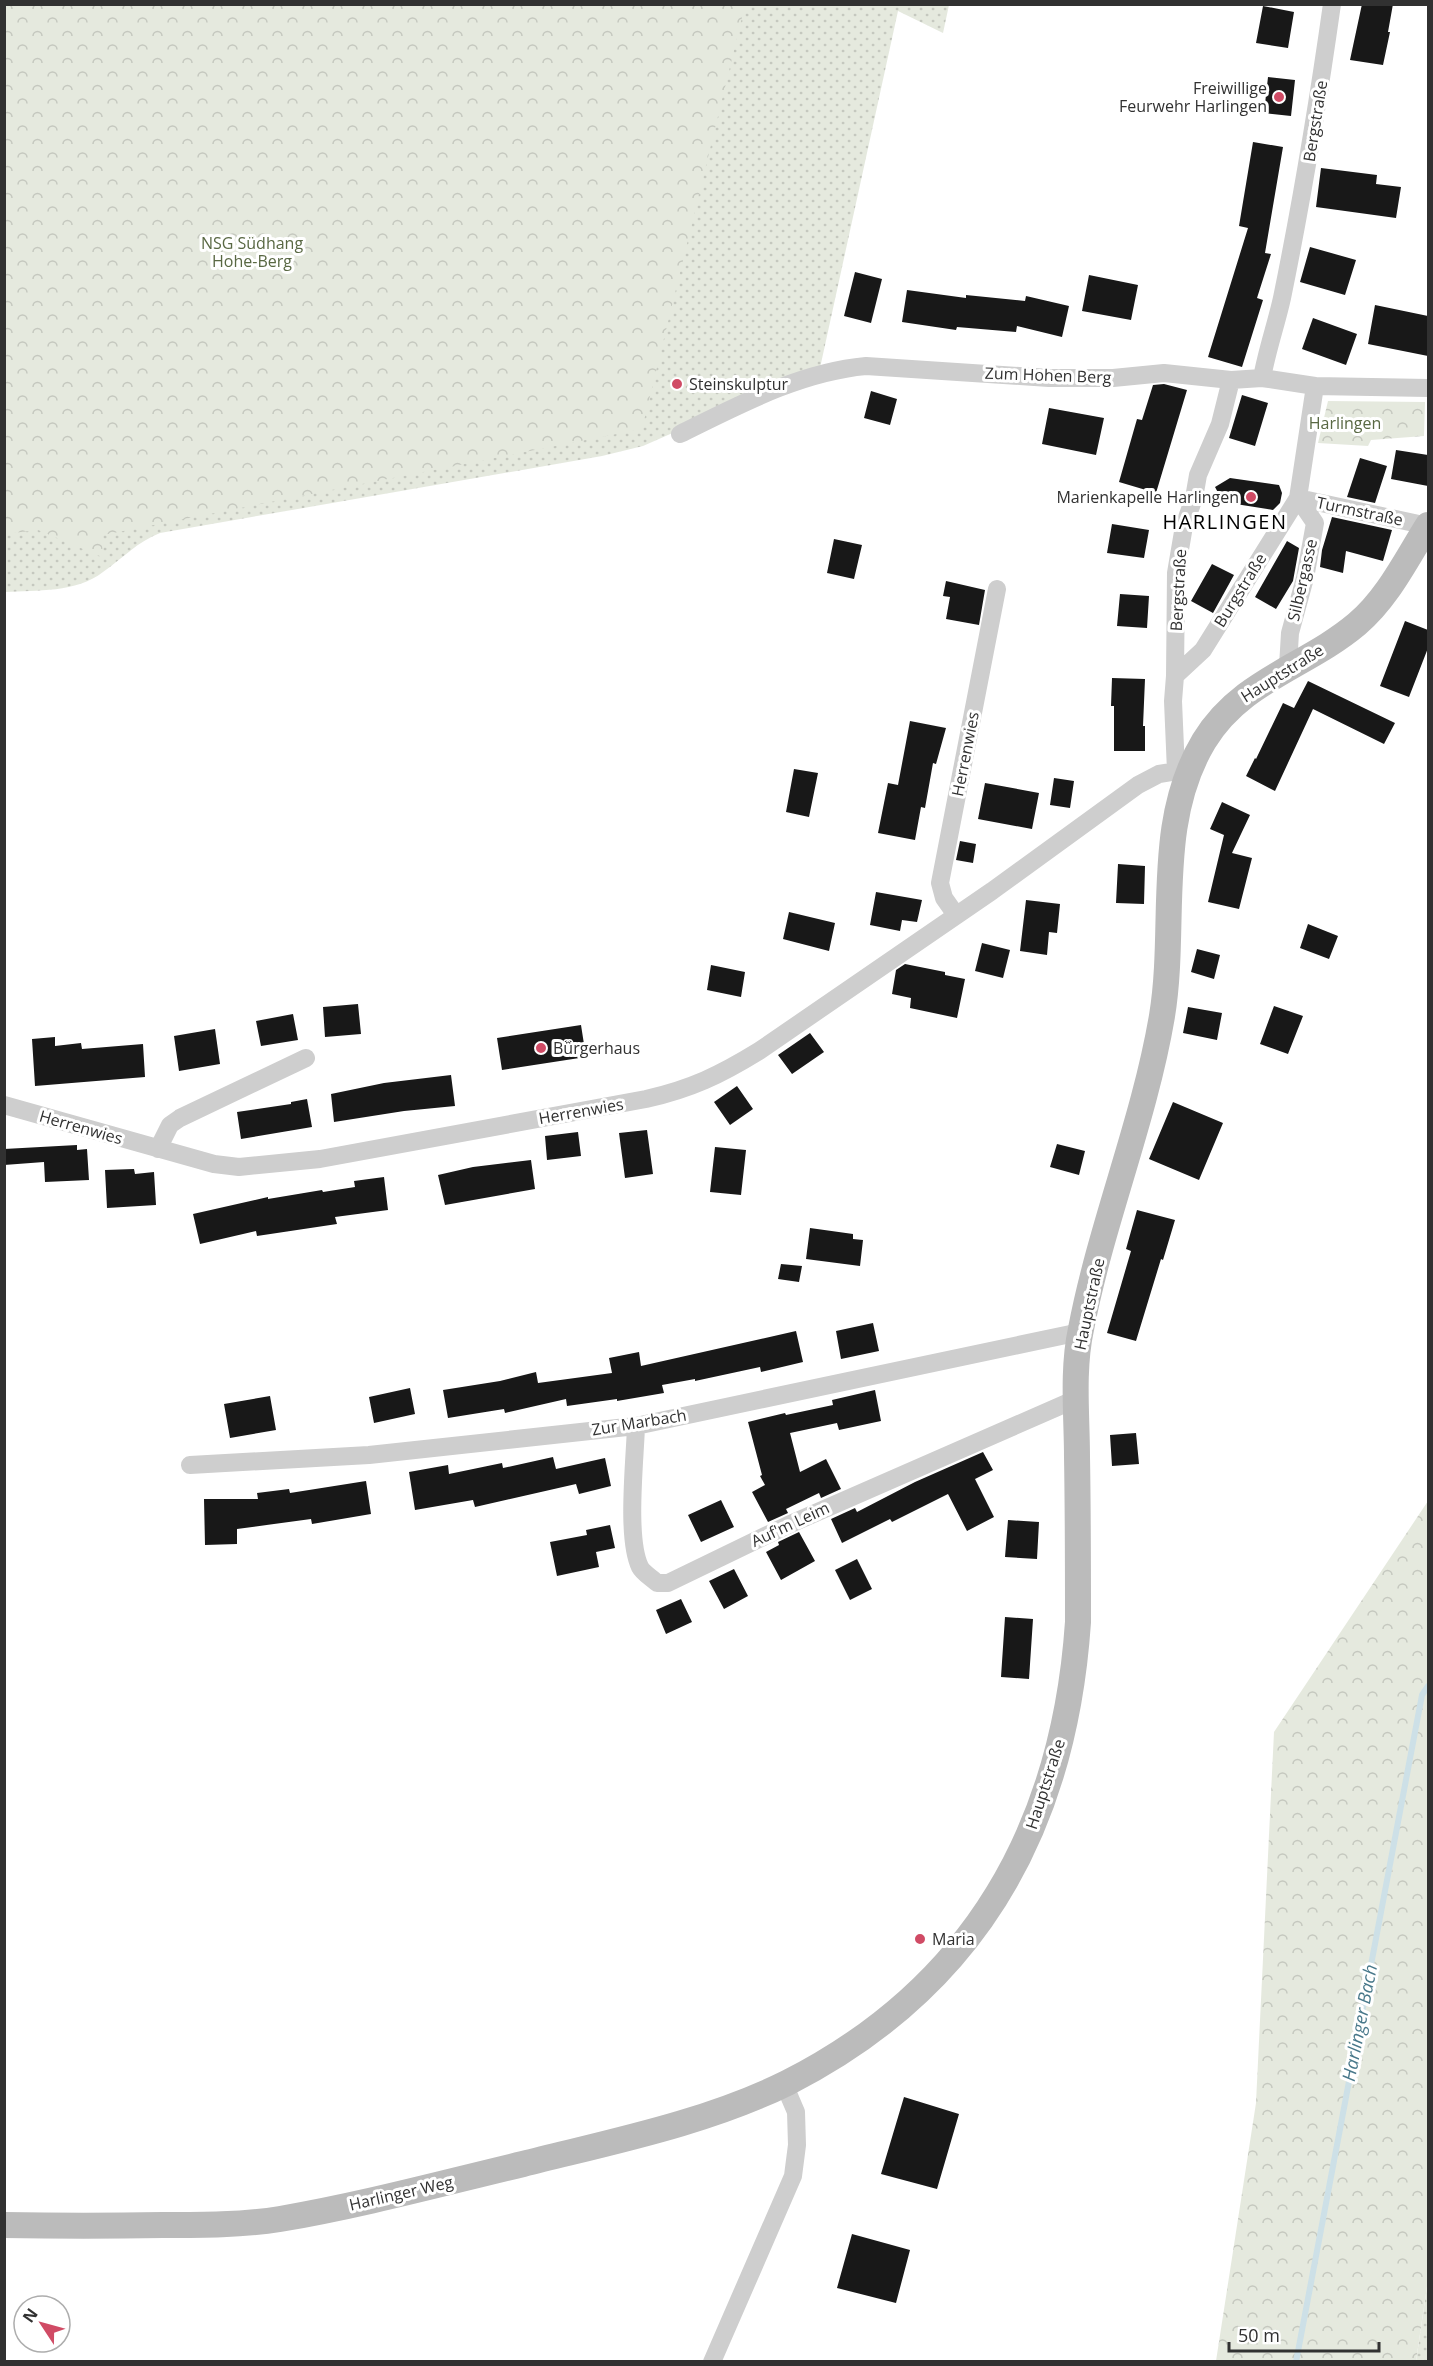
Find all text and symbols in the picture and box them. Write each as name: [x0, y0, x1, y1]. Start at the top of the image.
place label: Freiwillige Feurwehr Harlingen: [1119, 77, 1267, 117]
street label: Bergstraße: [1298, 79, 1332, 163]
marker: Freiwillige Feurwehr Harlingen: [1272, 90, 1286, 104]
park label: NSG Südhang Hohe-Berg: [201, 232, 303, 272]
street label: Zum Hohen Berg: [984, 362, 1112, 388]
place label: Steinskulptur: [689, 373, 789, 395]
marker: Steinskulptur: [670, 377, 684, 391]
park label: Harlingen: [1309, 412, 1381, 434]
place label: Marienkapelle Harlingen: [1056, 486, 1239, 508]
marker: Marienkapelle Harlingen: [1244, 490, 1258, 504]
street label: Turmstraße: [1315, 491, 1405, 531]
district label: HARLINGEN: [1162, 508, 1288, 535]
street label: Silbergasse: [1282, 537, 1322, 623]
street label: Bergstraße: [1165, 548, 1191, 632]
street label: Burgstraße: [1209, 549, 1271, 631]
street label: Hauptstraße: [1236, 639, 1328, 707]
street label: Herrenwies: [946, 710, 984, 798]
place label: Bürgerhaus: [553, 1037, 640, 1059]
marker: Bürgerhaus: [534, 1041, 548, 1055]
street label: Herrenwies: [537, 1093, 625, 1129]
street label: Herrenwies: [37, 1105, 125, 1149]
street label: Hauptstraße: [1068, 1256, 1110, 1352]
street label: Zur Marbach: [590, 1404, 688, 1440]
street label: Auf'm Leim: [747, 1496, 833, 1552]
street label: Hauptstraße: [1020, 1736, 1070, 1832]
place label: Maria: [932, 1928, 975, 1950]
marker: Maria: [913, 1932, 927, 1946]
water label: Harlinger Bach: [1336, 1962, 1382, 2083]
street label: Harlinger Weg: [347, 2170, 455, 2216]
north arrow: [12, 2294, 72, 2354]
text: N: [17, 2303, 43, 2327]
scale bar: [1229, 2315, 1379, 2353]
text: 50 m: [1238, 2323, 1280, 2347]

